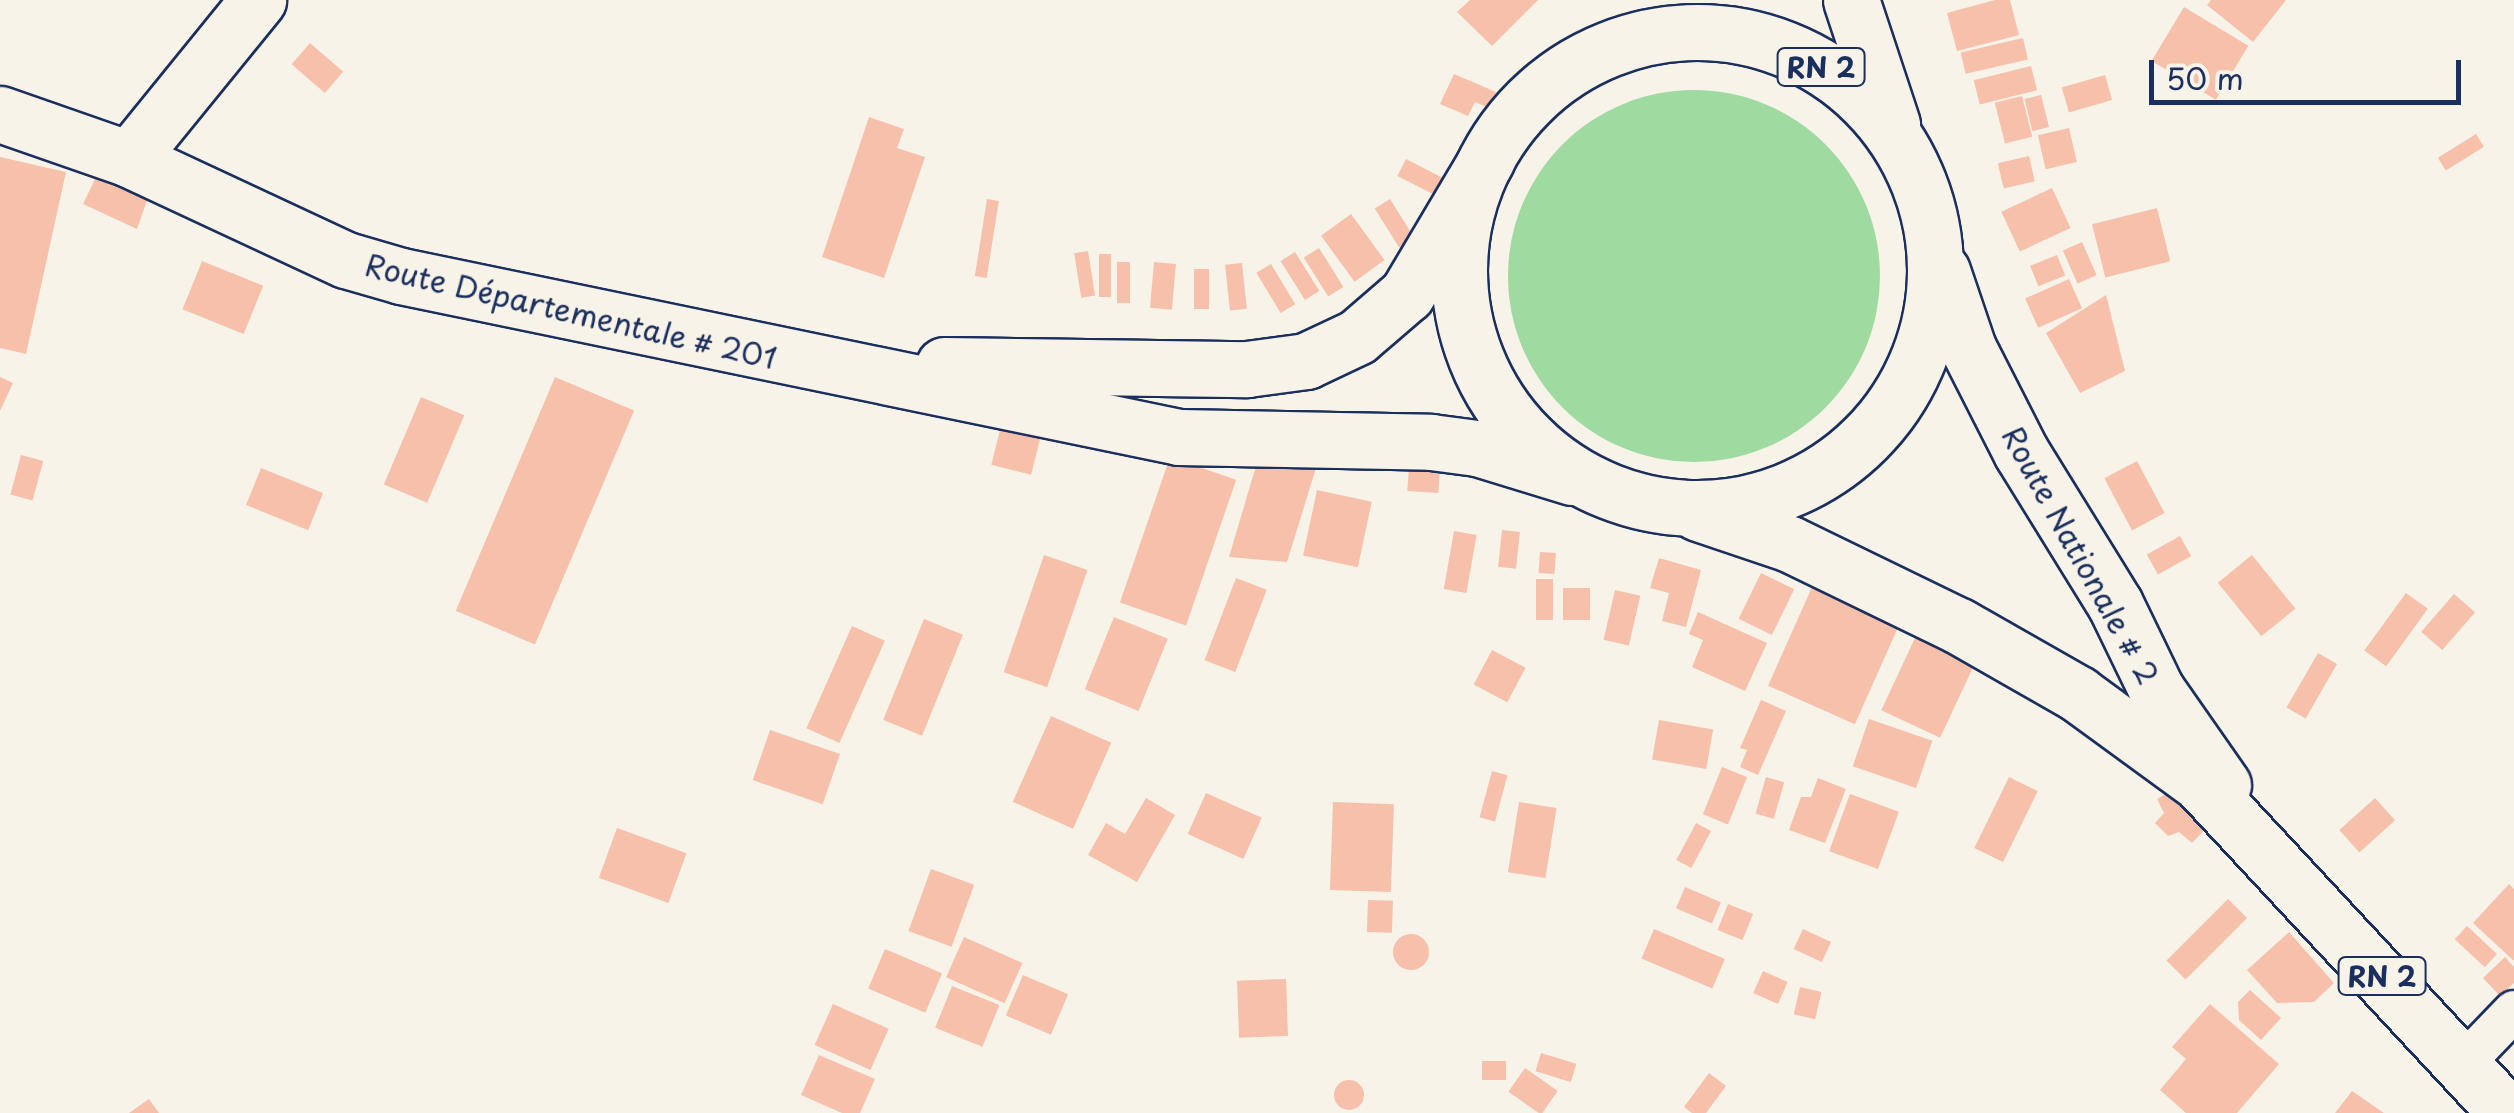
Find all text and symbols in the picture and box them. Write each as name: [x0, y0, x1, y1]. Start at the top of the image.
scale bar: [2154, 40, 2466, 102]
road number: RN 2: [1774, 44, 1868, 90]
text: 50 m: [2166, 55, 2244, 100]
street label: Route Départementale # 201: [361, 246, 781, 376]
street label: Route Nationale # 2: [1995, 419, 2167, 691]
road number: RN 2: [2334, 953, 2430, 999]

